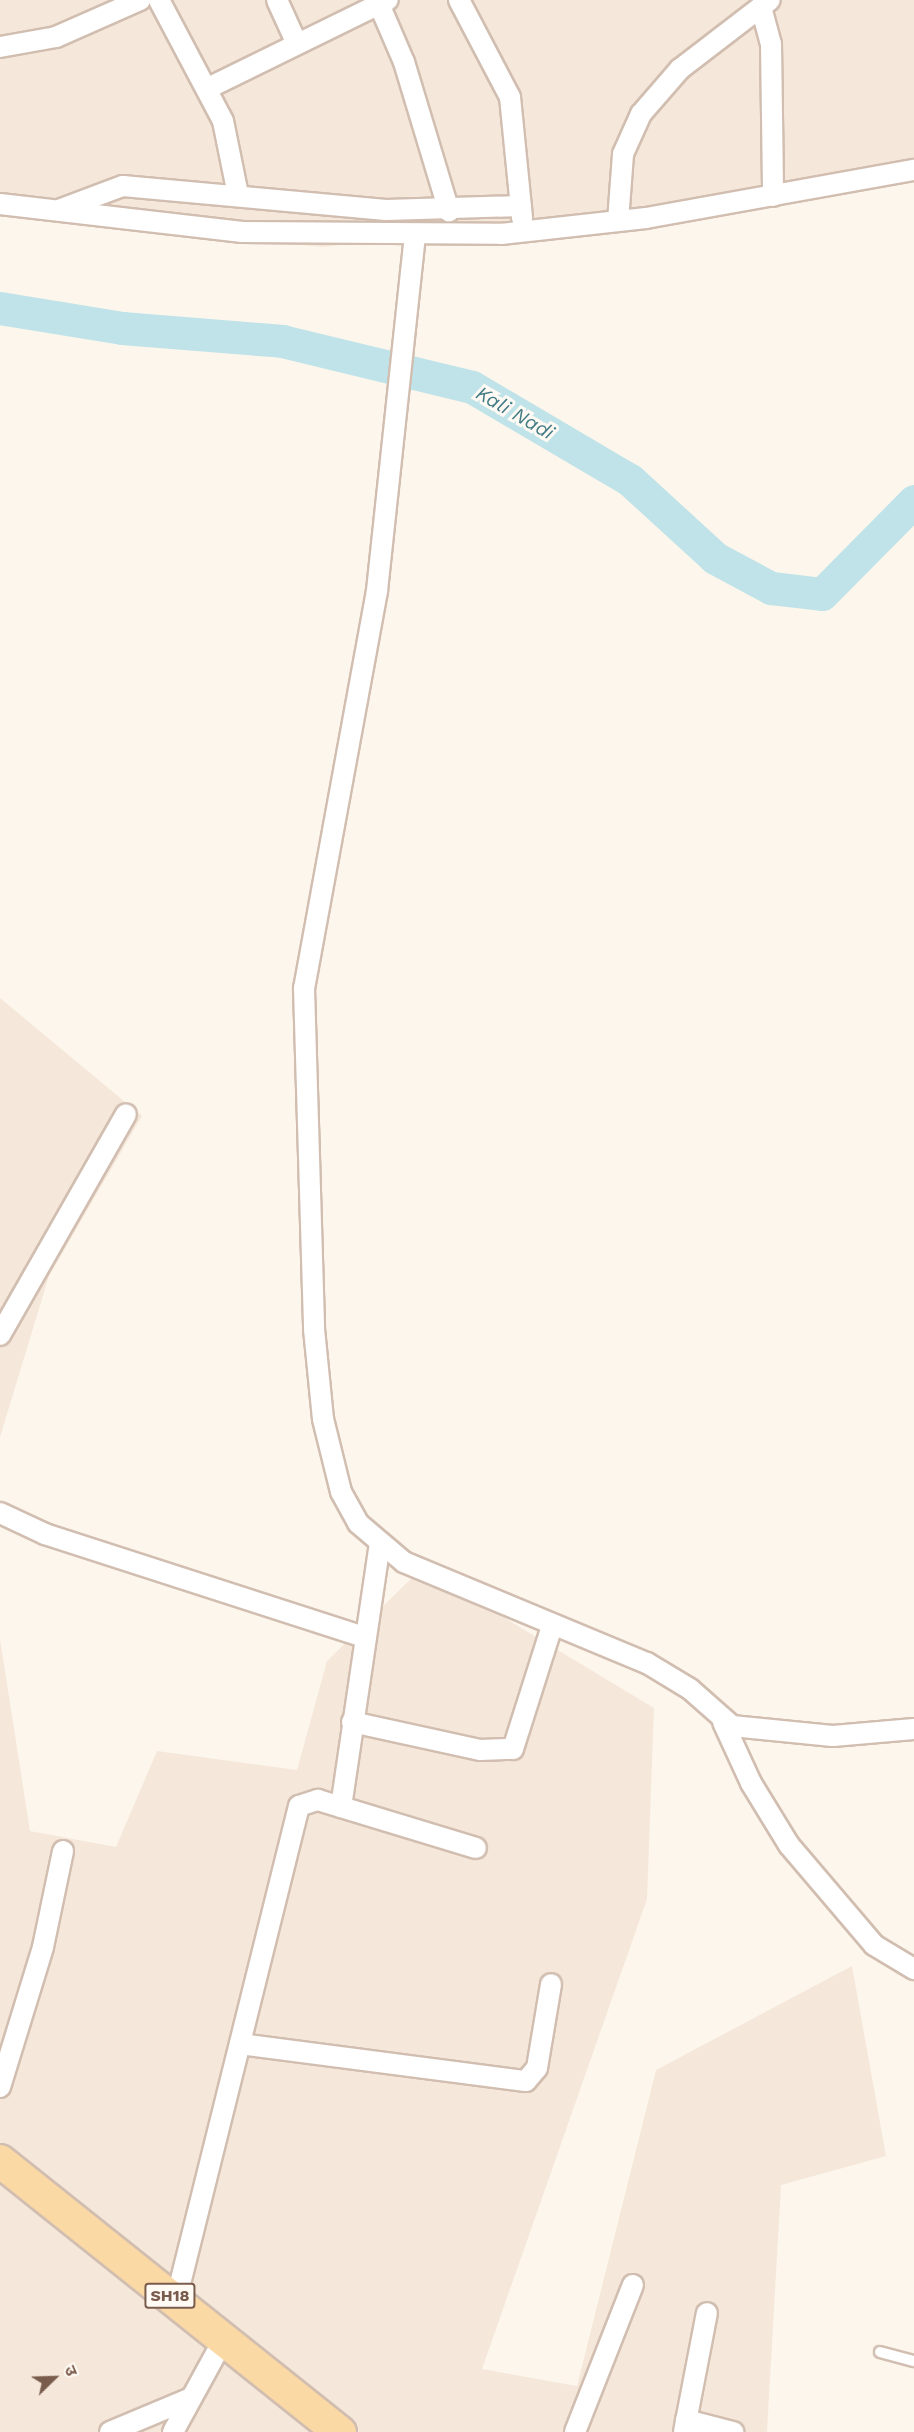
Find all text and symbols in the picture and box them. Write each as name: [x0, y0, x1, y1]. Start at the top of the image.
water label: Kali Nadi: [472, 381, 558, 445]
road number: SH18: [143, 2283, 197, 2309]
north arrow: [24, 2348, 84, 2408]
text: उ: [60, 2363, 82, 2379]

